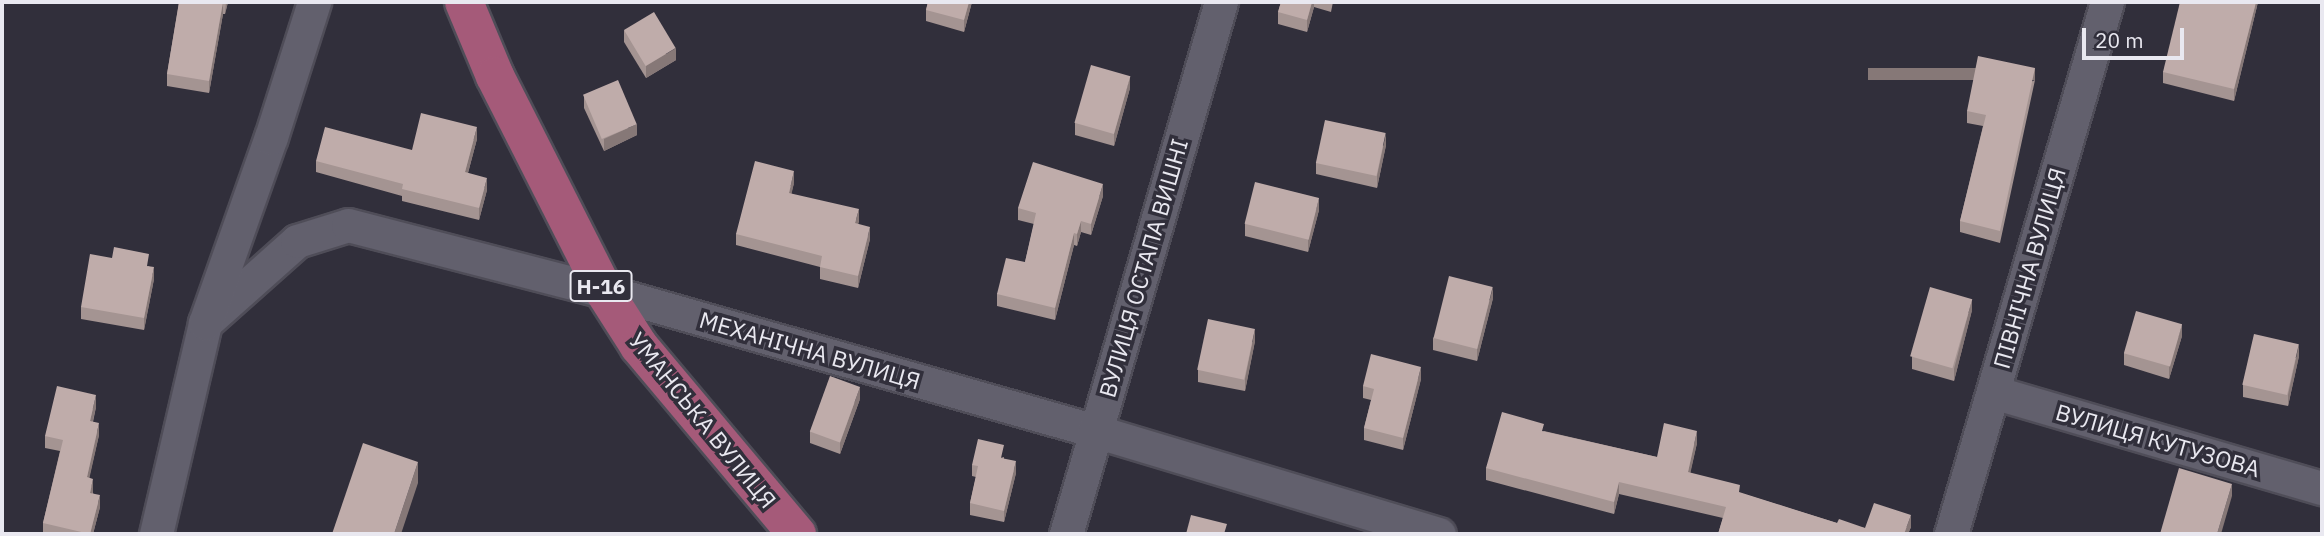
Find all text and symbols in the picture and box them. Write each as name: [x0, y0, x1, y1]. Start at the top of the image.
scale bar: [2086, 14, 2188, 58]
text: 20 m: [2095, 26, 2144, 54]
street label: ВУЛИЦЯ ОСТАПА ВИШНІ: [1093, 135, 1193, 401]
street label: ПІВНІЧНА ВУЛИЦЯ: [1987, 164, 2071, 372]
road number: Н-16: [570, 268, 632, 304]
street label: МЕХАНІЧНА ВУЛИЦЯ: [696, 305, 924, 395]
street label: УМАНСЬКА ВУЛИЦЯ: [624, 327, 782, 513]
street label: ВУЛИЦЯ КУТУЗОВА: [2053, 398, 2263, 482]

